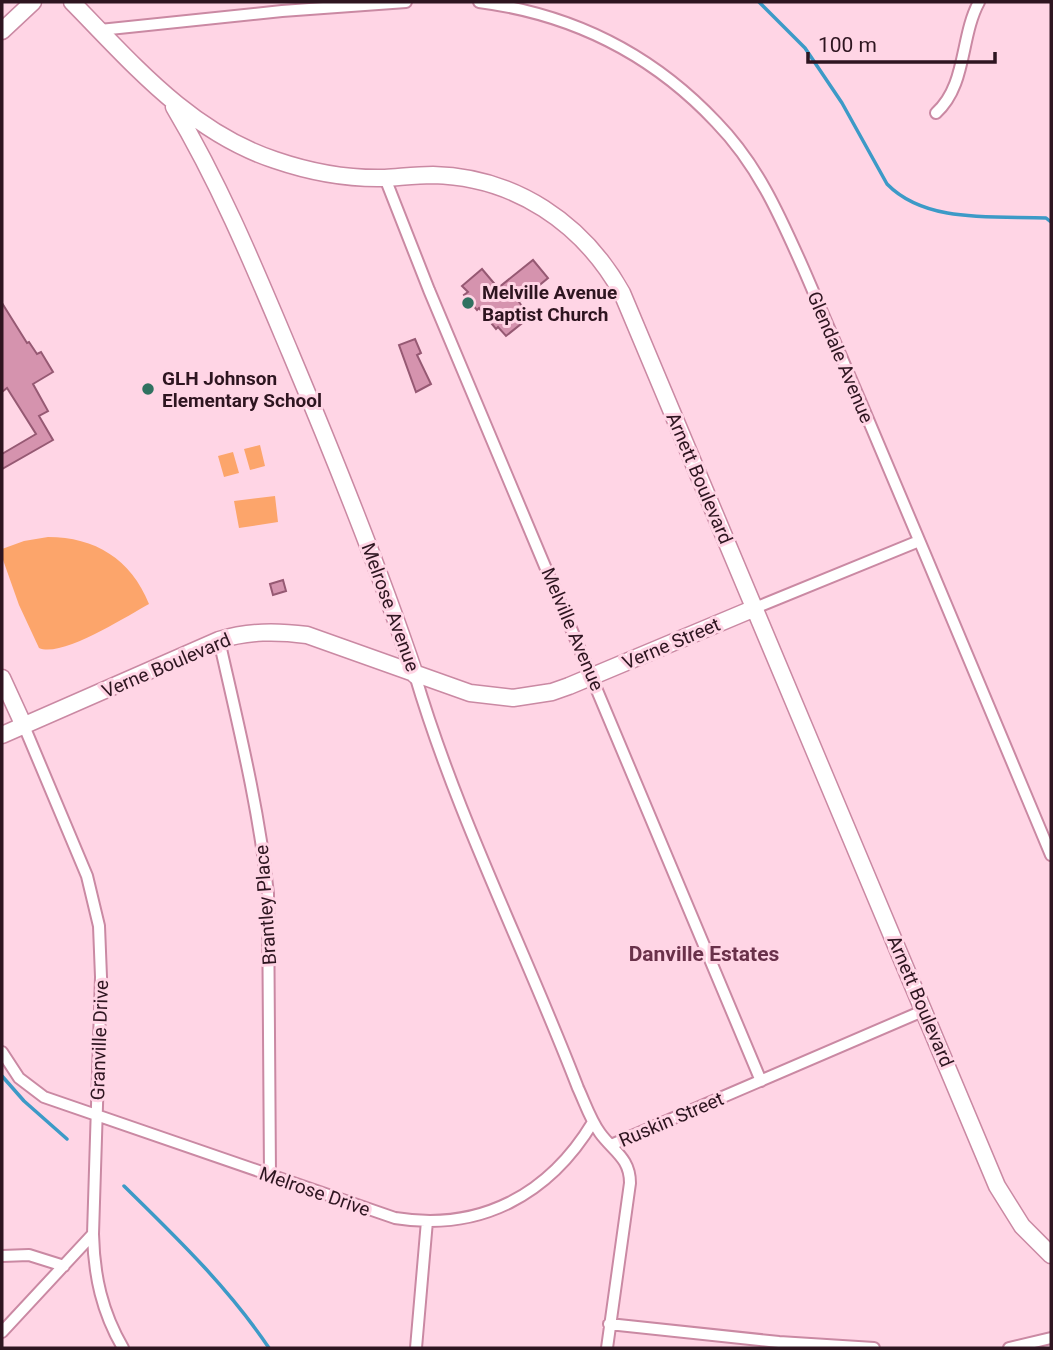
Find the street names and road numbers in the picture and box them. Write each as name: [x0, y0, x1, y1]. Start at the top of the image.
street label: Glendale Avenue: [802, 288, 879, 426]
street label: Arnett Boulevard: [661, 409, 738, 547]
street label: Melrose Avenue: [357, 540, 424, 675]
street label: Melville Avenue: [536, 564, 609, 694]
street label: Verne Street: [619, 613, 723, 674]
street label: Verne Boulevard: [98, 628, 234, 703]
street label: Brantley Place: [250, 844, 281, 966]
street label: Arnett Boulevard: [882, 932, 959, 1070]
street label: Granville Drive: [86, 979, 113, 1101]
street label: Ruskin Street: [615, 1087, 727, 1152]
street label: Melrose Drive: [256, 1162, 373, 1221]

